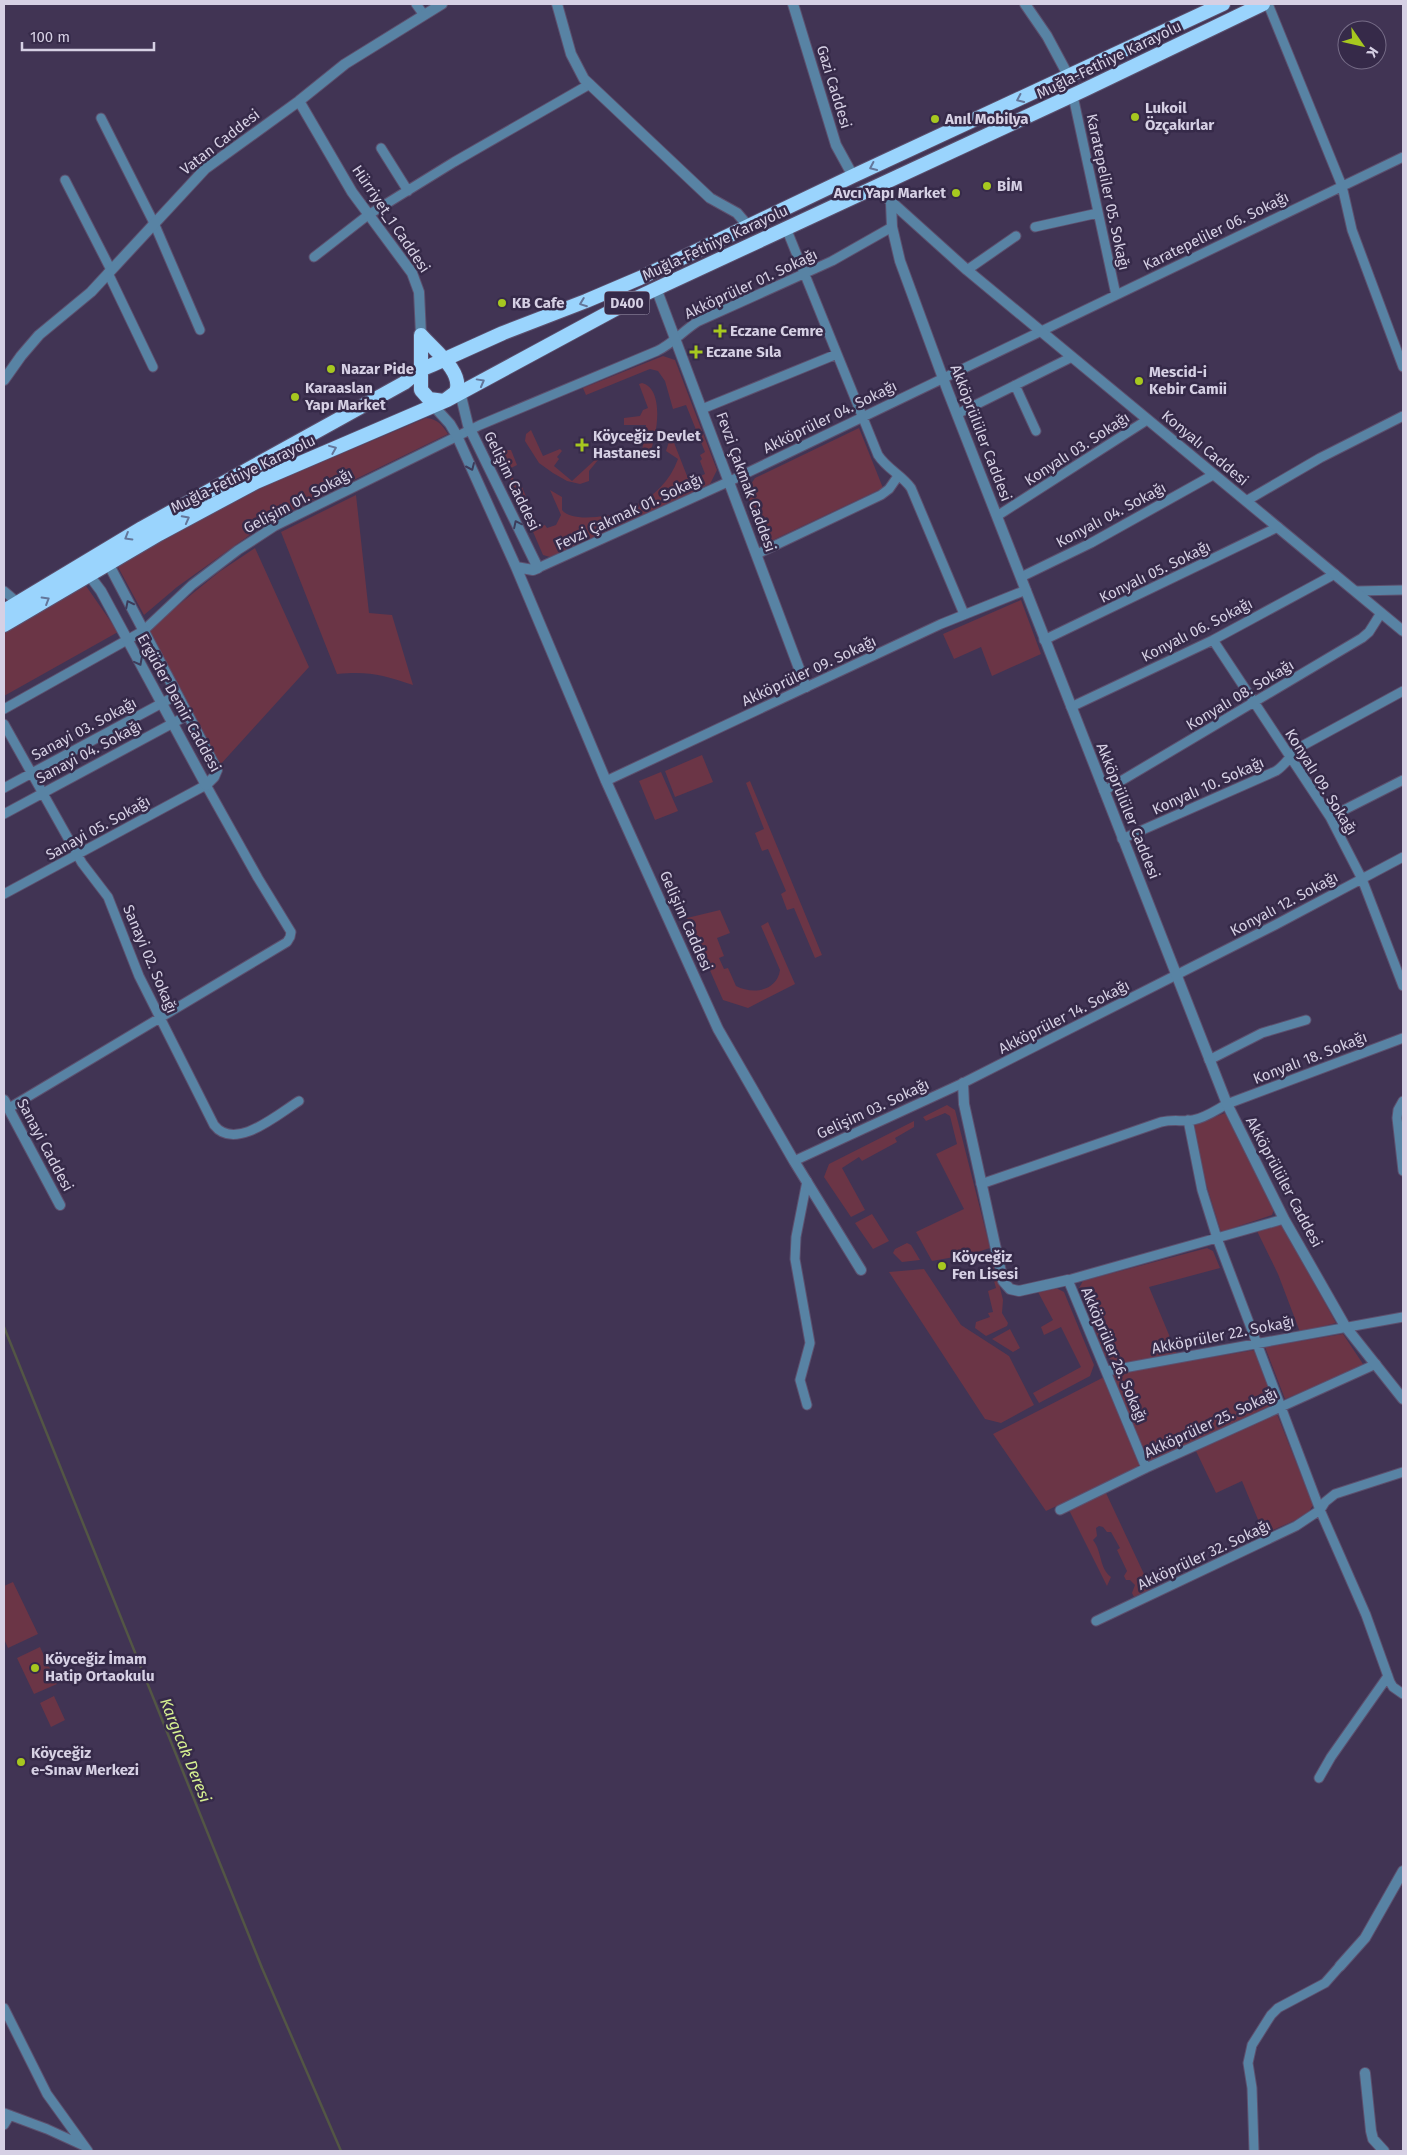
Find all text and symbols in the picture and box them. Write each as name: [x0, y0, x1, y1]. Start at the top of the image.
street label: Muğla-Fethiye Karayolu: [1034, 17, 1184, 103]
scale bar: [22, 20, 155, 52]
north arrow: [1337, 20, 1387, 70]
text: 100 m: [30, 28, 70, 46]
street label: Gazi Caddesi: [813, 43, 855, 131]
text: K: [1362, 44, 1382, 61]
one-way arrow: [1016, 93, 1025, 104]
place label: Lukoil Özçakırlar: [1145, 99, 1215, 135]
street label: Vatan Caddesi: [177, 105, 263, 179]
place label: Anıl Mobilya: [944, 110, 1028, 128]
marker: Lukoil Özçakırlar: [1129, 111, 1141, 123]
street label: Karatepeliler 05. Sokağı: [1083, 112, 1133, 272]
marker: Anıl Mobilya: [929, 113, 941, 125]
one-way arrow: [869, 161, 878, 171]
street label: Hürriyet_1 Caddesi: [348, 162, 434, 276]
place label: BİM: [997, 177, 1023, 195]
marker: BİM: [981, 180, 993, 192]
place label: Avcı Yapı Market: [833, 184, 946, 202]
marker: Avcı Yapı Market: [950, 187, 962, 199]
street label: Karatepeliler 06. Sokağı: [1140, 188, 1292, 274]
street label: Muğla-Fethiye Karayolu: [639, 201, 791, 285]
street label: Akköprüler 01. Sokağı: [682, 245, 820, 323]
road number: D400: [604, 292, 650, 314]
place label: KB Cafe: [512, 294, 564, 312]
marker: KB Cafe: [496, 297, 508, 309]
one-way arrow: [579, 297, 588, 307]
place label: Eczane Cemre: [730, 322, 823, 340]
marker: Eczane Cemre: [714, 325, 726, 337]
place label: Eczane Sıla: [706, 343, 782, 361]
marker: Eczane Sıla: [690, 346, 702, 358]
place label: Nazar Pide: [341, 360, 414, 378]
street label: Akköprülüler Caddesi: [947, 362, 1015, 504]
marker: Nazar Pide: [325, 363, 337, 375]
place label: Mescid-i Kebir Camii: [1149, 363, 1227, 398]
marker: Mescid-i Kebir Camii: [1133, 375, 1145, 387]
street label: Akköprüler 04. Sokağı: [760, 377, 900, 457]
one-way arrow: [475, 378, 484, 388]
place label: Karaaslan Yapı Market: [304, 379, 386, 414]
marker: Karaaslan Yapı Market: [289, 391, 301, 403]
street label: Konyalı Caddesi: [1158, 407, 1252, 489]
street label: Konyalı 03. Sokağı: [1021, 408, 1133, 490]
street label: Fevzi Çakmak Caddesi: [712, 410, 780, 554]
place label: Köyceğiz Devlet Hastanesi: [593, 427, 701, 462]
street label: Gelişim Caddesi: [480, 428, 544, 534]
street label: Muğla-Fethiye Karayolu: [168, 431, 318, 517]
marker: Köyceğiz Devlet Hastanesi: [575, 438, 589, 452]
one-way arrow: [328, 444, 336, 454]
one-way arrow: [465, 462, 476, 471]
street label: Gelişim 01. Sokağı: [240, 465, 356, 537]
street label: Fevzi Çakmak 01. Sokağı: [553, 470, 705, 554]
street label: Konyalı 04. Sokağı: [1053, 478, 1169, 552]
one-way arrow: [181, 515, 190, 525]
one-way arrow: [513, 520, 523, 529]
one-way arrow: [125, 530, 134, 540]
street label: Konyalı 05. Sokağı: [1096, 537, 1214, 607]
street label: Konyalı 06. Sokağı: [1138, 594, 1256, 666]
one-way arrow: [40, 597, 49, 607]
one-way arrow: [125, 600, 135, 609]
street label: Ergüder Demir Caddesi: [134, 631, 224, 775]
street label: Akköprüler 09. Sokağı: [739, 632, 879, 710]
street label: Konyalı 08. Sokağı: [1183, 656, 1297, 734]
one-way arrow: [133, 657, 143, 666]
street label: Sanayi 03. Sokağı: [28, 694, 140, 764]
street label: Sanayi 04. Sokağı: [33, 717, 145, 787]
street label: Konyalı 09. Sokağı: [1281, 726, 1361, 838]
street label: Akköprülüler Caddesi: [1092, 740, 1164, 882]
street label: Konyalı 10. Sokağı: [1149, 753, 1267, 819]
street label: Sanayi 05. Sokağı: [43, 792, 153, 864]
street label: Gelişim Caddesi: [656, 868, 716, 974]
street label: Konyalı 12. Sokağı: [1227, 868, 1341, 940]
street label: Sanayi 02. Sokağı: [119, 902, 181, 1016]
street label: Akköprüler 14. Sokağı: [995, 976, 1133, 1058]
street label: Konyalı 18. Sokağı: [1250, 1028, 1370, 1088]
street label: Gelişim 03. Sokağı: [814, 1075, 932, 1143]
street label: Sanayi Caddesi: [13, 1096, 77, 1194]
street label: Akköprülüler Caddesi: [1242, 1114, 1326, 1250]
place label: Köyceğiz Fen Lisesi: [952, 1248, 1018, 1283]
marker: Köyceğiz Fen Lisesi: [936, 1260, 948, 1272]
street label: Akköprüler 26. Sokağı: [1077, 1284, 1151, 1426]
street label: Akköprüler 22. Sokağı: [1150, 1312, 1296, 1358]
street label: Akköprüler 25. Sokağı: [1141, 1384, 1281, 1462]
street label: Akköprüler 32. Sokağı: [1134, 1516, 1274, 1594]
place label: Köyceğiz İmam Hatip Ortaokulu: [45, 1650, 154, 1685]
marker: Köyceğiz İmam Hatip Ortaokulu: [29, 1662, 41, 1674]
water label: Kargıcak Deresi: [156, 1695, 215, 1806]
place label: Köyceğiz e-Sınav Merkezi: [31, 1744, 139, 1779]
marker: Köyceğiz e-Sınav Merkezi: [15, 1756, 27, 1768]

